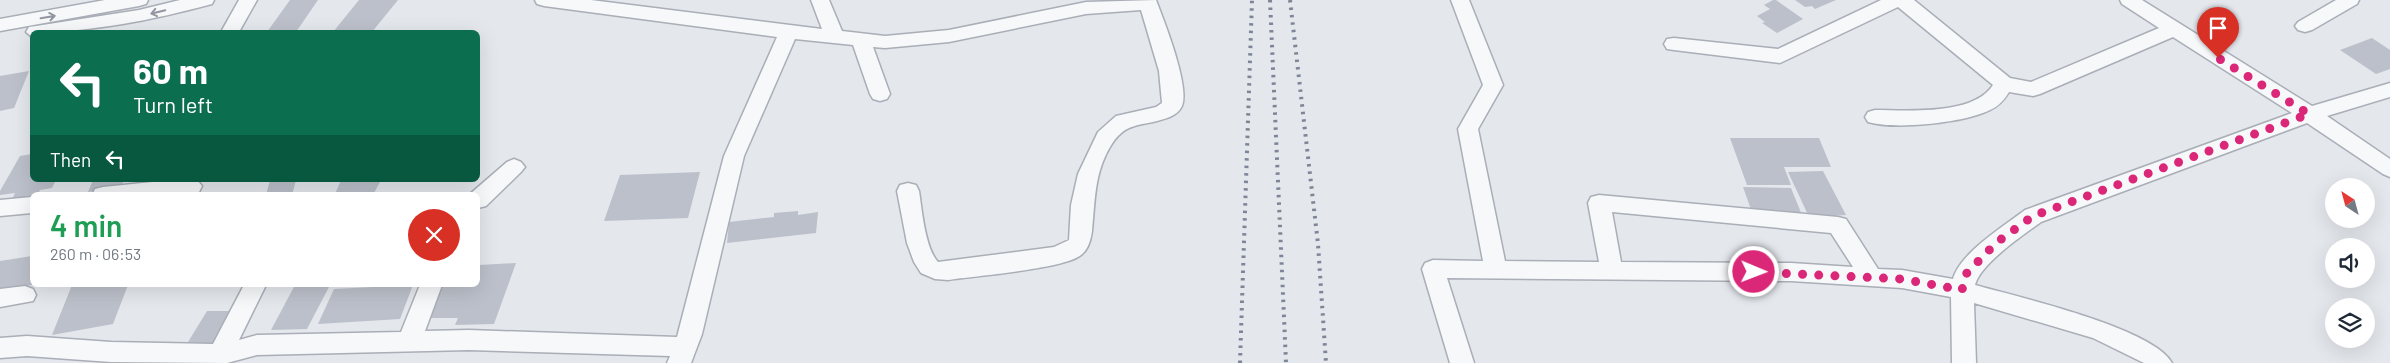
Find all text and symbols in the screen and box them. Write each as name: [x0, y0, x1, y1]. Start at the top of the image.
one-way arrow: [150, 7, 166, 17]
pin: [2197, 7, 2239, 58]
one-way arrow: [40, 12, 56, 22]
icon: arrive: [2204, 14, 2232, 42]
text: 60 m: [133, 49, 208, 91]
icon: left: [50, 50, 115, 115]
text: Turn left: [133, 91, 213, 117]
icon: left: [101, 145, 129, 173]
text: Then: [50, 148, 91, 171]
north arrow: [2325, 178, 2375, 228]
map controls: [2325, 178, 2375, 348]
text: 4 min: [50, 207, 122, 243]
button: close: [408, 209, 460, 261]
button: sound: [2325, 238, 2375, 288]
text: 260 m · 06:53: [50, 244, 141, 263]
position arrow: [1727, 245, 1779, 297]
button: layers: [2325, 298, 2375, 348]

